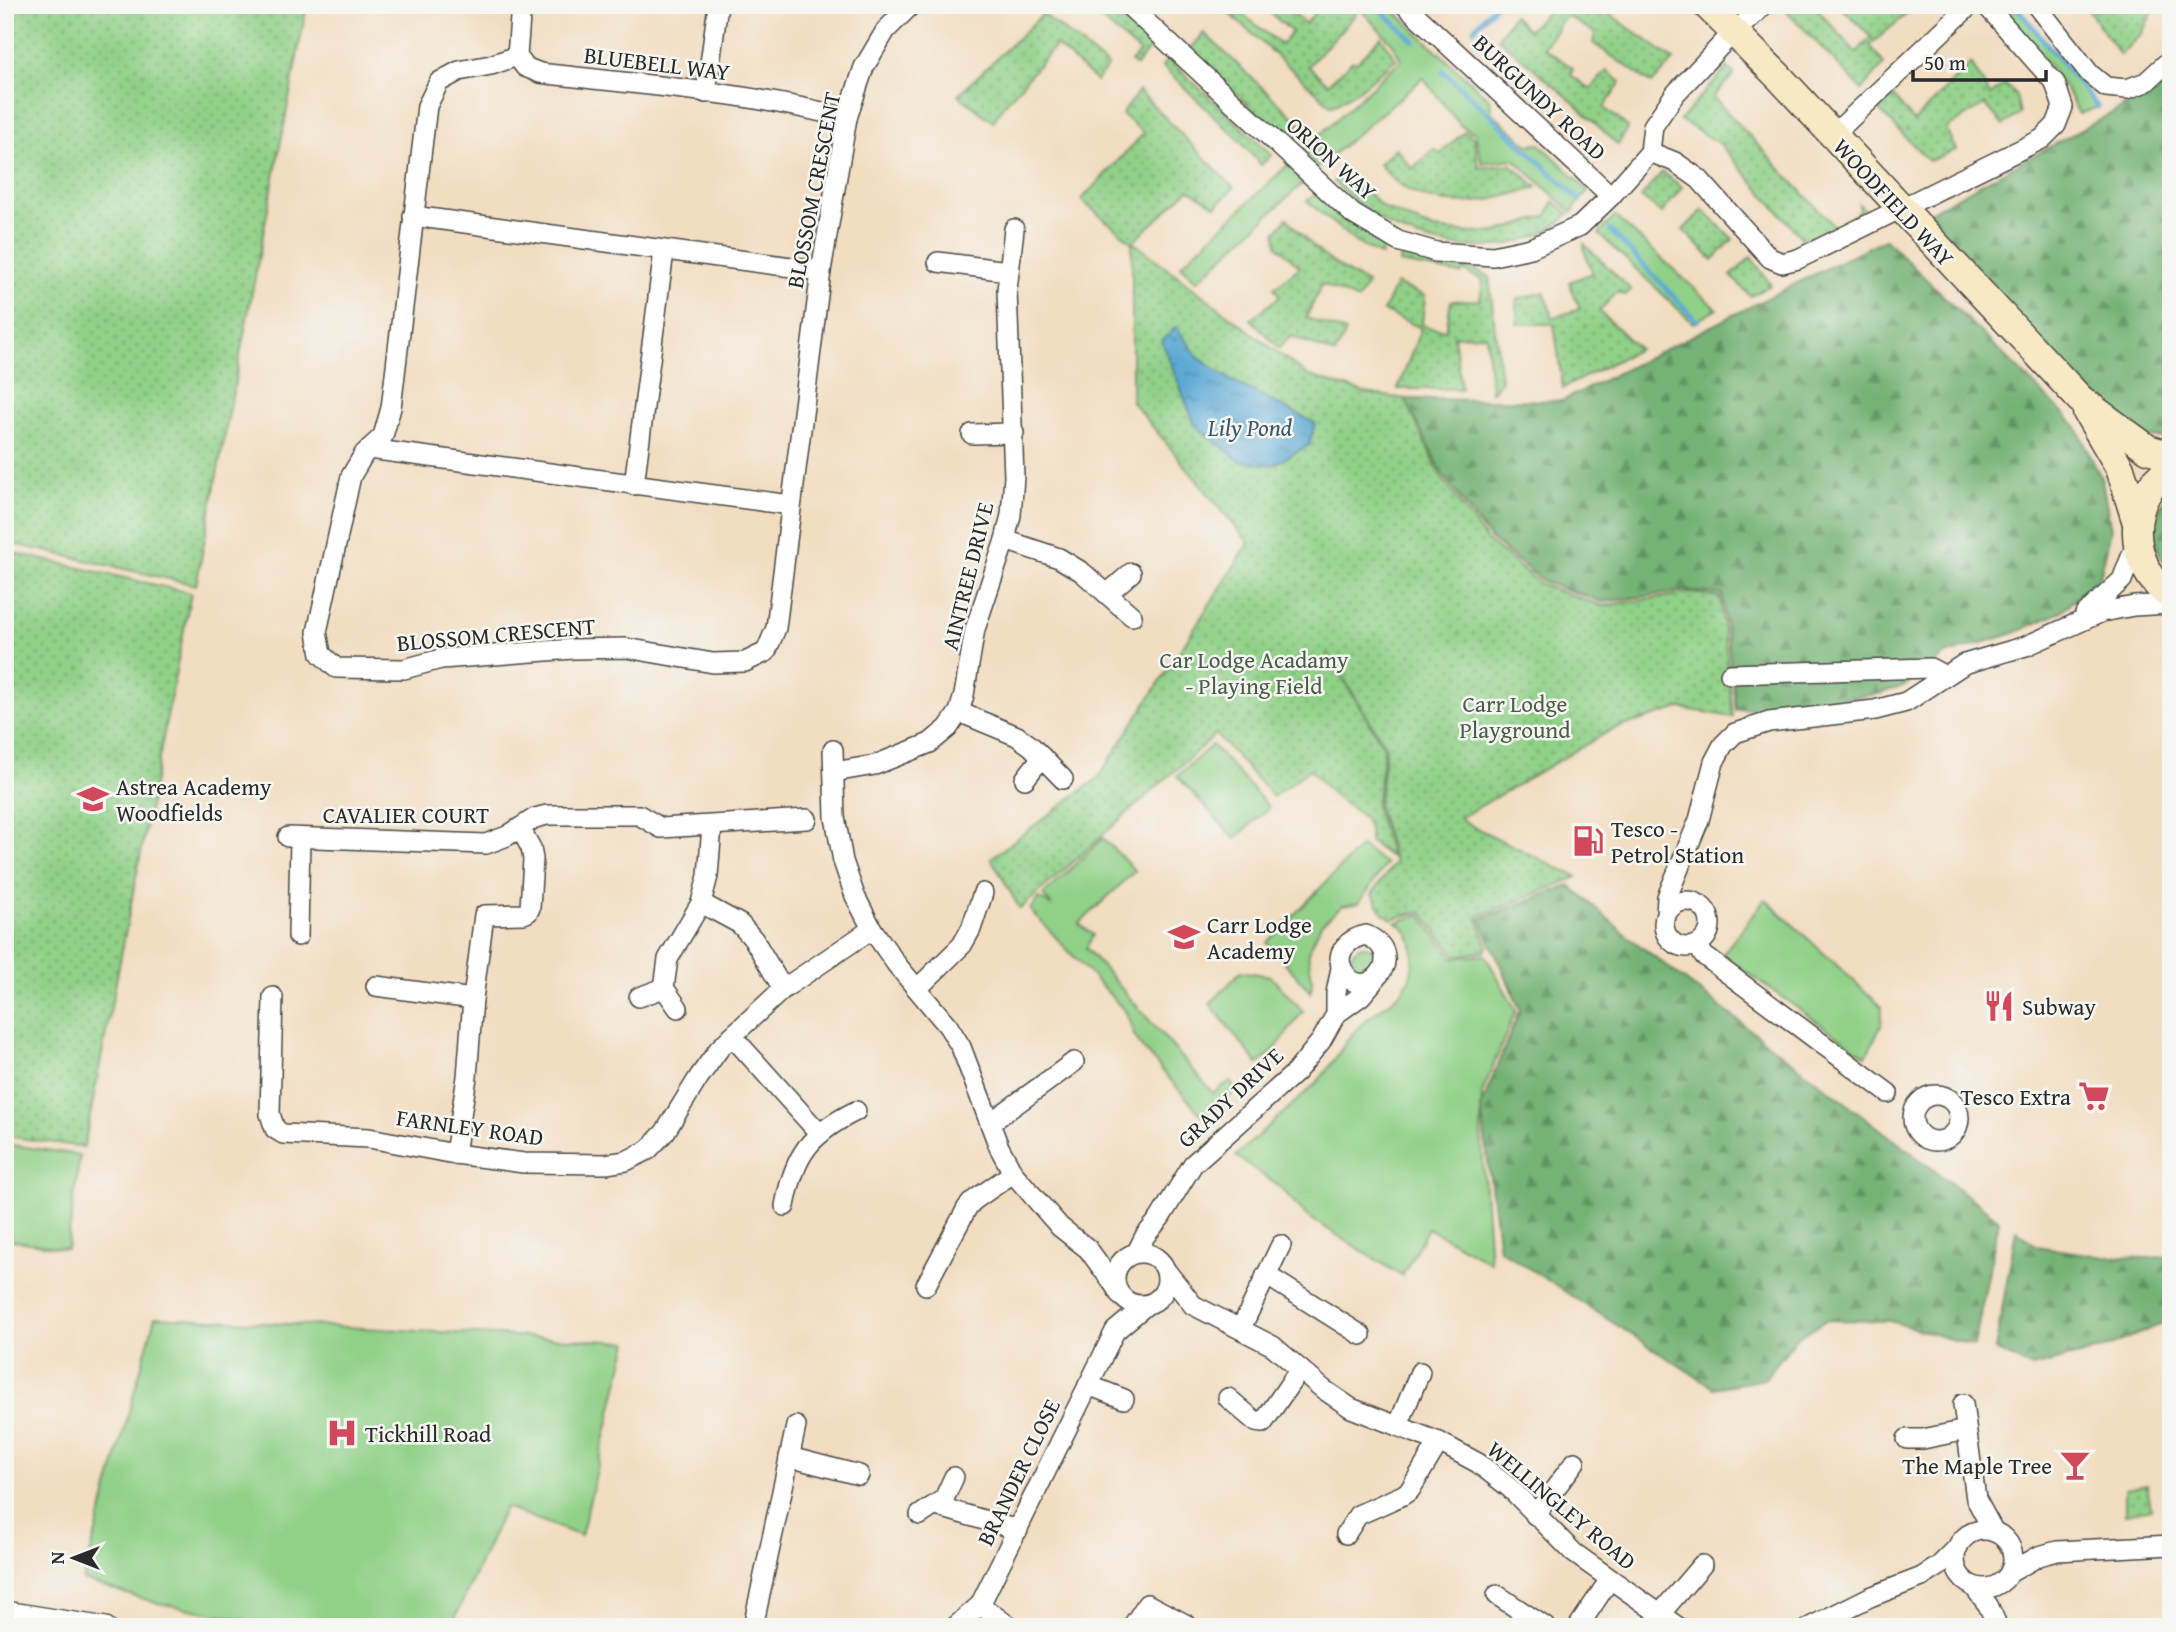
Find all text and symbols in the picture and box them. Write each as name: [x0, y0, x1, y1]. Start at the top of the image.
street label: BURGUNDY ROAD: [1466, 26, 1614, 168]
street label: BLUEBELL WAY: [582, 38, 732, 88]
scale bar: [1913, 38, 2046, 82]
text: 50 m: [1924, 47, 1966, 78]
street label: BLOSSOM CRESCENT: [778, 89, 848, 291]
street label: ORION WAY: [1279, 108, 1385, 208]
street label: WOODFIELD WAY: [1826, 131, 1962, 274]
water label: Lily Pond: [1207, 410, 1293, 445]
street label: AINTREE DRIVE: [933, 499, 1001, 653]
street label: BLOSSOM CRESCENT: [395, 609, 597, 659]
park label: Car Lodge Acadamy - Playing Field: [1160, 643, 1349, 702]
park label: Carr Lodge Playground: [1459, 687, 1571, 746]
place label: Astrea Academy Woodfields: [116, 770, 272, 829]
school or university icon: Astrea Academy Woodfields: [76, 782, 110, 816]
street label: CAVALIER COURT: [323, 798, 489, 831]
place label: Tesco - Petrol Station: [1611, 812, 1744, 871]
fuel station icon: Tesco - Petrol Station: [1571, 824, 1605, 858]
place label: Carr Lodge Academy: [1207, 908, 1312, 967]
school or university icon: Carr Lodge Academy: [1167, 920, 1201, 954]
restaurant icon: Subway: [1982, 989, 2016, 1023]
place label: Subway: [2022, 990, 2096, 1023]
street label: GRADY DRIVE: [1170, 1039, 1290, 1155]
supermarket icon: Tesco Extra: [2077, 1079, 2111, 1113]
place label: Tesco Extra: [1960, 1080, 2071, 1113]
street label: FARNLEY ROAD: [394, 1100, 546, 1154]
street label: BRANDER CLOSE: [968, 1393, 1068, 1551]
hospital icon: Tickhill Road: [325, 1416, 359, 1450]
place label: Tickhill Road: [365, 1417, 492, 1450]
street label: WELLINGLEY ROAD: [1480, 1433, 1644, 1577]
bar icon: The Maple Tree: [2058, 1448, 2092, 1482]
place label: The Maple Tree: [1902, 1449, 2052, 1482]
north arrow: [38, 1524, 108, 1594]
text: N: [43, 1551, 71, 1564]

